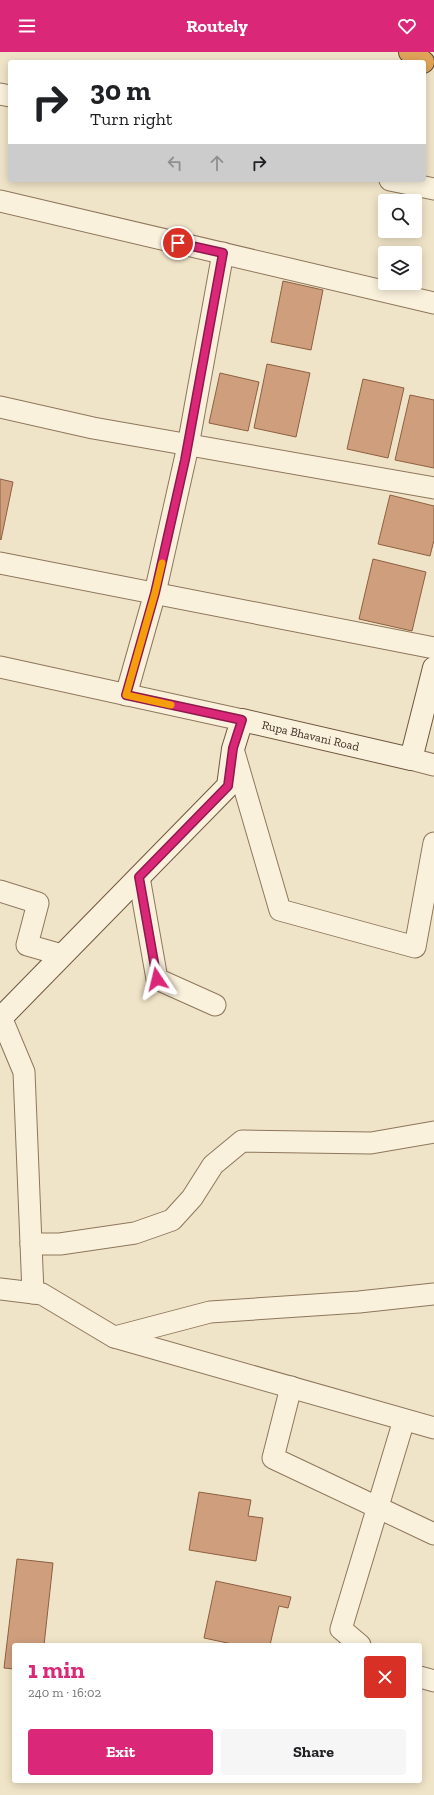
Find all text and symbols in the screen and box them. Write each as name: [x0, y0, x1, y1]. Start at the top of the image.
icon: menu: [16, 15, 38, 37]
text: Routely: [186, 15, 248, 37]
icon: heart: [396, 15, 418, 37]
text: 30 m: [90, 74, 151, 107]
icon: right: [24, 76, 76, 128]
text: Turn right: [90, 108, 172, 130]
icon: left: [164, 152, 186, 174]
icon: ahead: [206, 152, 228, 174]
icon: right: [248, 152, 270, 174]
map controls: [378, 194, 422, 290]
button: search: [378, 194, 422, 238]
pin: [161, 226, 195, 260]
icon: arrive: [167, 232, 189, 254]
button: layers: [378, 246, 422, 290]
street label: Rupa Bhavani Road: [260, 718, 361, 754]
position arrow: [136, 958, 178, 1000]
text: 1 min: [28, 1655, 85, 1684]
button: close: [364, 1656, 406, 1698]
text: 240 m · 16:02: [28, 1685, 101, 1700]
button: Exit: [28, 1729, 213, 1775]
button: Share: [221, 1729, 406, 1775]

